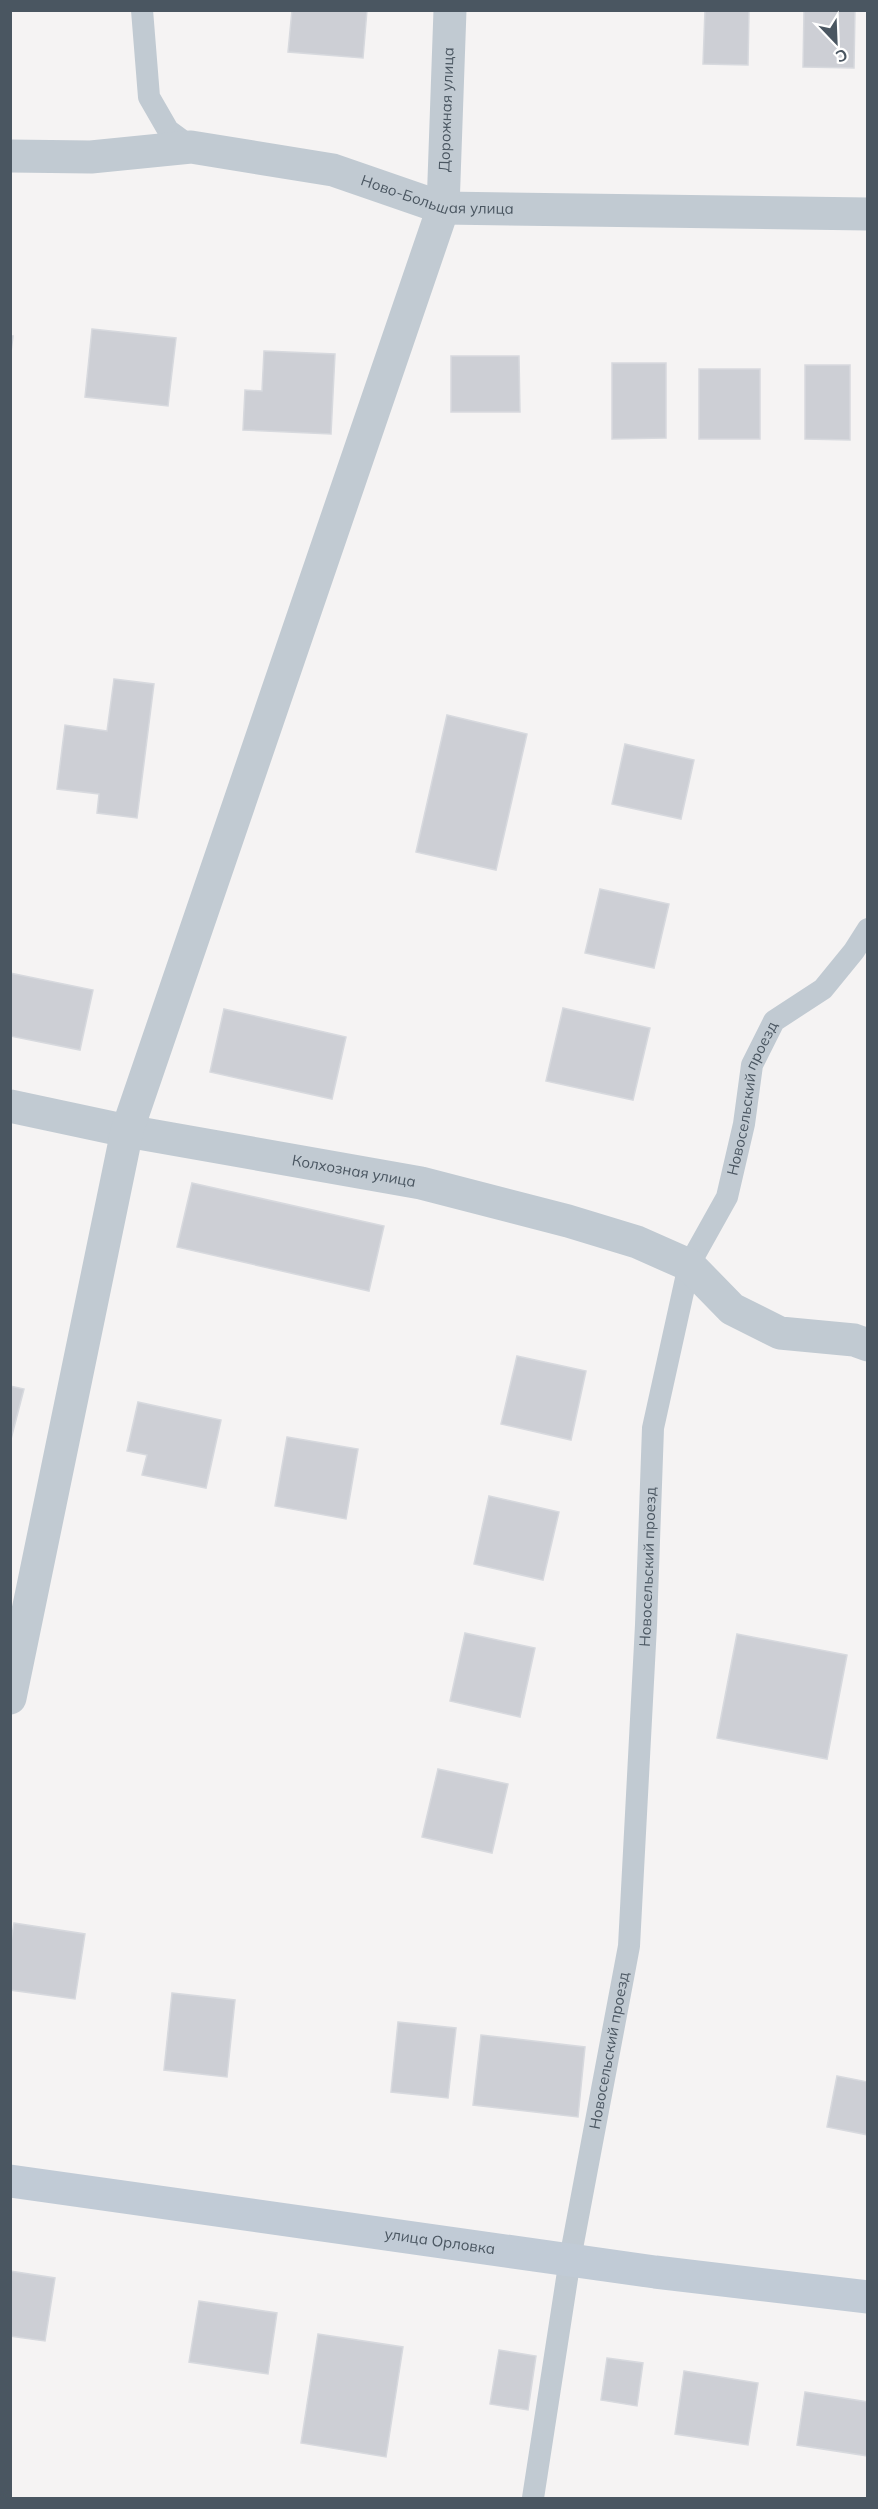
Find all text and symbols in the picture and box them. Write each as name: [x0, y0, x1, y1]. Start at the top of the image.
north arrow: [806, 12, 866, 72]
text: С: [833, 44, 851, 67]
street label: Дорожная улица: [434, 47, 458, 172]
street label: Ново-Большая улица: [359, 170, 514, 218]
street label: Новосельский проезд: [722, 1018, 781, 1177]
street label: Колхозная улица: [290, 1150, 417, 1191]
street label: Новосельский проезд: [635, 1487, 660, 1647]
street label: Новосельский проезд: [585, 1970, 633, 2131]
street label: улица Орловка: [383, 2224, 496, 2258]

